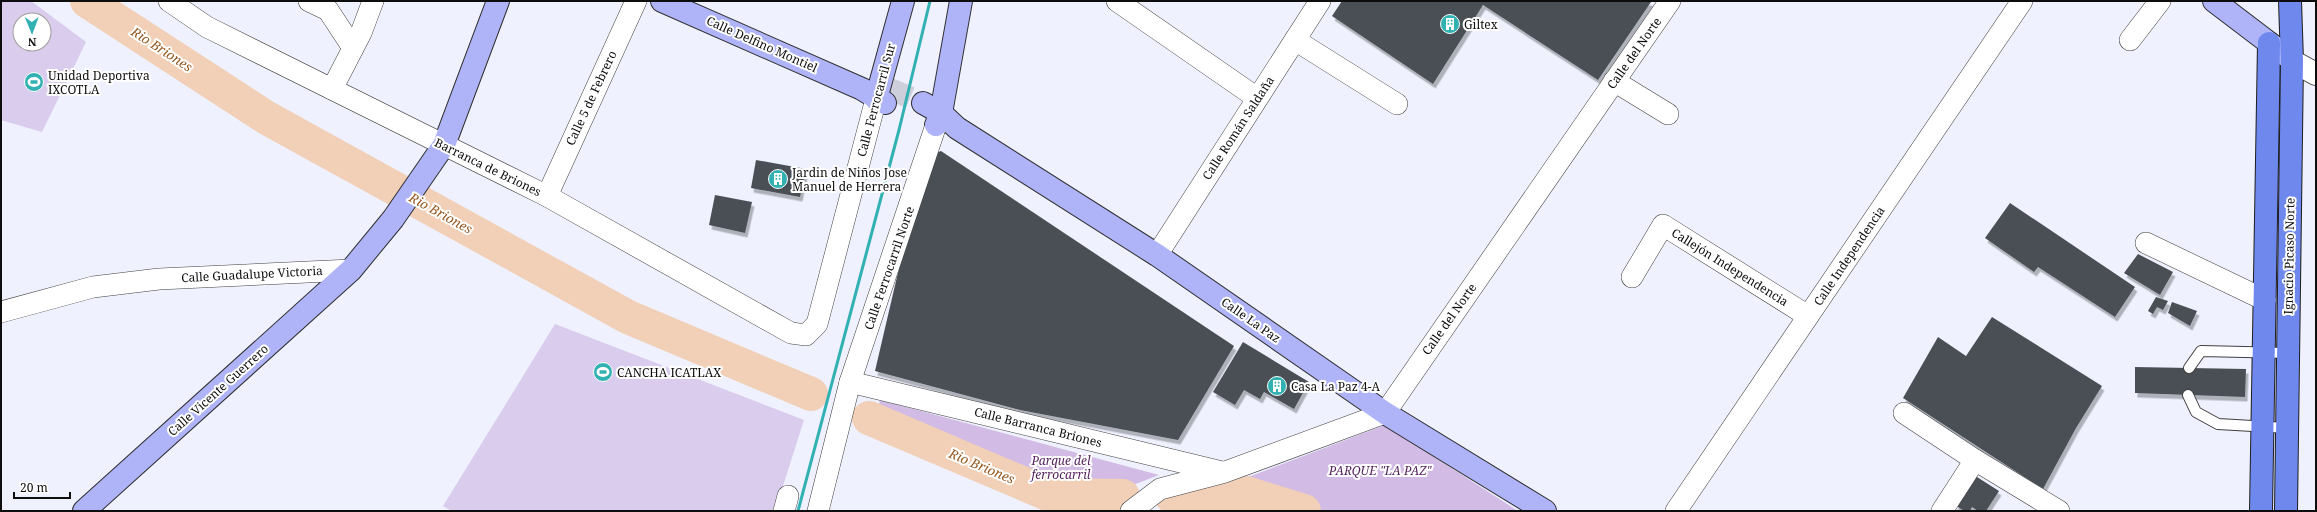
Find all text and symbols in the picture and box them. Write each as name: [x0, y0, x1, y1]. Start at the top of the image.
north arrow: [12, 12, 52, 52]
street label: Calle Delfino Montiel: [704, 12, 820, 76]
building icon: Giltex: [1439, 13, 1461, 35]
street label: Calle del Norte: [1603, 14, 1665, 92]
place label: Giltex: [1464, 16, 1498, 33]
water label: Rio Briones: [127, 22, 196, 76]
text: N: [27, 35, 37, 50]
street label: Calle Ferrocarril Sur: [853, 41, 899, 159]
street label: Calle 5 de Febrero: [562, 48, 620, 148]
place label: Unidad Deportiva IXCOTLA: [48, 67, 150, 98]
sports icon: Unidad Deportiva IXCOTLA: [23, 71, 45, 93]
street label: Calle Román Saldaña: [1198, 73, 1278, 183]
street label: Barranca de Briones: [432, 134, 544, 200]
place label: Jardin de Niños Jose Manuel de Herrera: [791, 164, 907, 195]
building icon: Jardin de Niños Jose Manuel de Herrera: [767, 168, 789, 190]
water label: Rio Briones: [405, 188, 476, 238]
street label: Ignacio Picaso Norte: [2279, 197, 2299, 315]
street label: Calle Independencia: [1809, 203, 1889, 309]
street label: Calle Ferrocarril Norte: [860, 204, 918, 332]
street label: Callejón Independencia: [1668, 224, 1792, 310]
street label: Calle Guadalupe Victoria: [181, 262, 323, 286]
street label: Calle del Norte: [1418, 280, 1480, 358]
street label: Calle La Paz: [1218, 293, 1284, 347]
street label: Calle Vicente Guerrero: [164, 340, 272, 440]
sports icon: CANCHA ICATLAX: [592, 361, 614, 383]
place label: CANCHA ICATLAX: [617, 364, 721, 381]
building icon: Casa La Paz 4-A: [1266, 375, 1288, 397]
place label: Casa La Paz 4-A: [1291, 378, 1380, 395]
street label: Calle Barranca Briones: [972, 403, 1104, 451]
water label: Rio Briones: [946, 444, 1018, 488]
park label: Parque del ferrocarril: [1030, 452, 1091, 483]
park label: PARQUE "LA PAZ": [1328, 462, 1432, 479]
scale bar: [14, 474, 70, 500]
text: 20 m: [20, 479, 48, 496]

